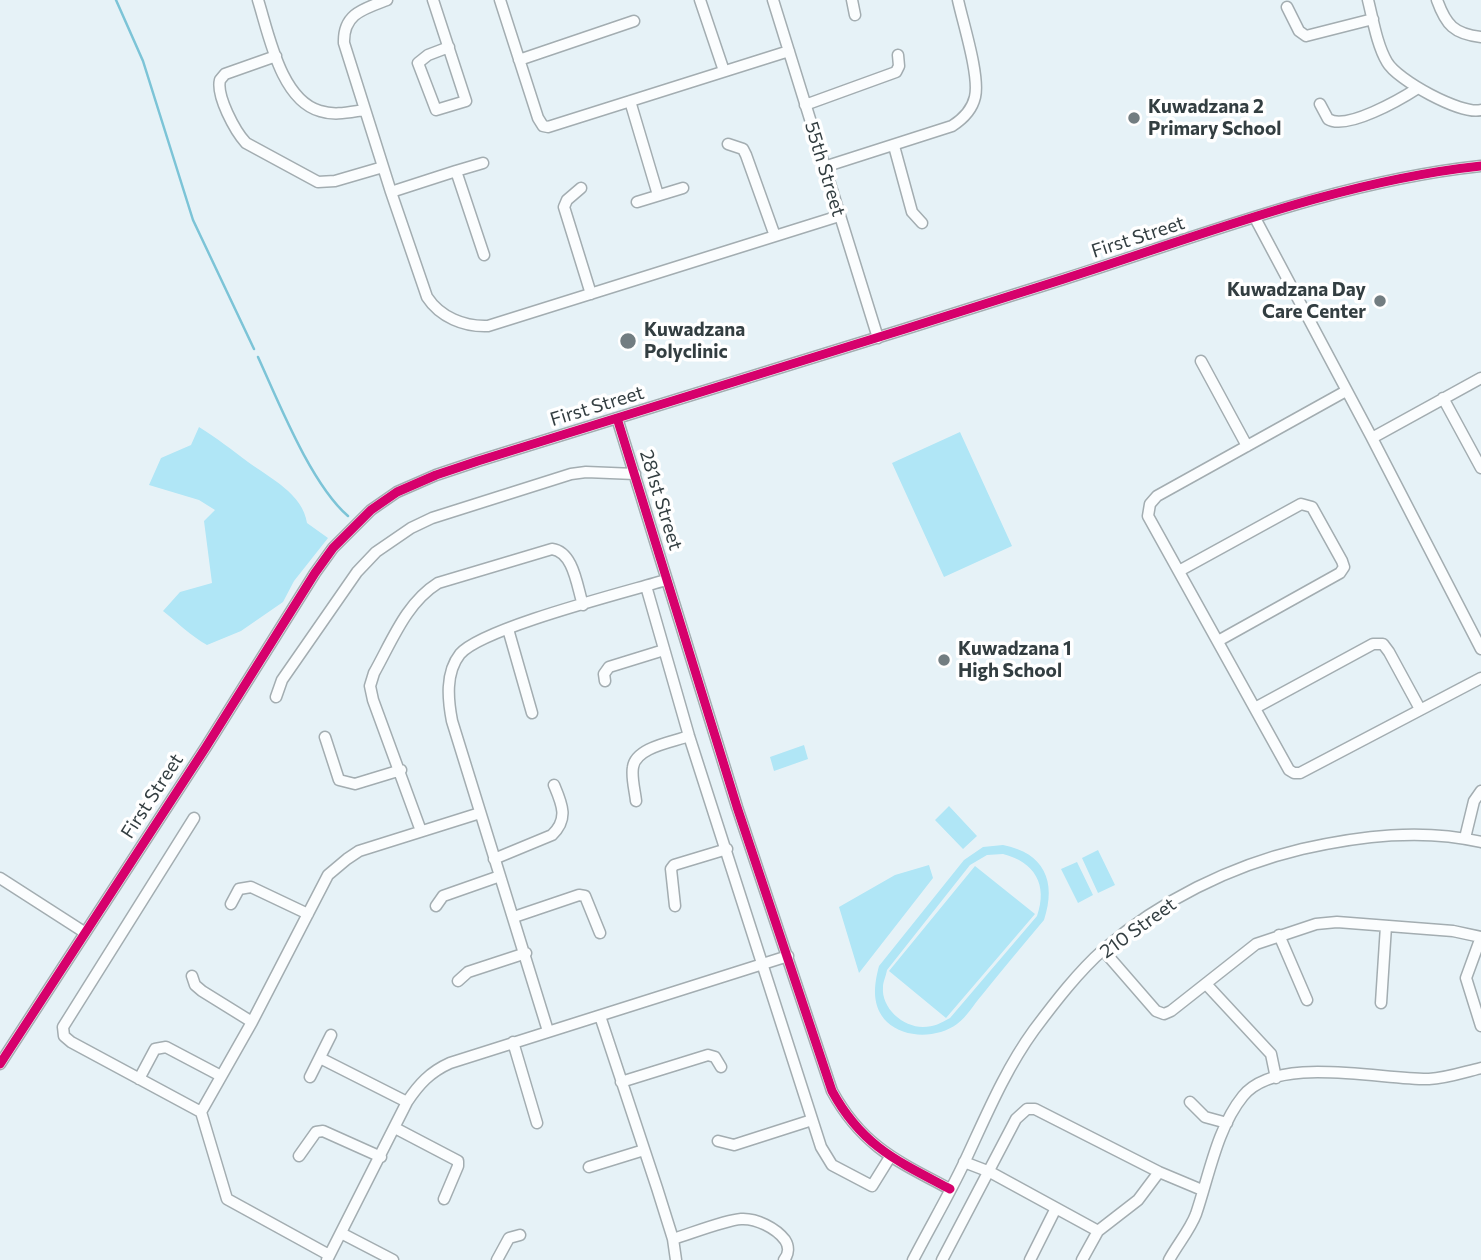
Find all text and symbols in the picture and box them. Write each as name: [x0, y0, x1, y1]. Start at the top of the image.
place label: Kuwadzana 2 Primary School: [1148, 96, 1281, 140]
marker: Kuwadzana 2 Primary School: [1126, 110, 1142, 126]
street label: 55th Street: [800, 119, 850, 219]
street label: First Street: [1088, 211, 1188, 263]
place label: Kuwadzana Day Care Center: [1227, 279, 1366, 323]
marker: Kuwadzana Day Care Center: [1372, 293, 1388, 309]
place label: Kuwadzana Polyclinic: [644, 319, 745, 363]
marker: Kuwadzana Polyclinic: [618, 331, 638, 351]
street label: First Street: [547, 381, 647, 431]
street label: 281st Street: [635, 447, 687, 553]
place label: Kuwadzana 1 High School: [958, 638, 1072, 682]
marker: Kuwadzana 1 High School: [936, 652, 952, 668]
street label: First Street: [116, 749, 188, 843]
street label: 210 Street: [1096, 893, 1180, 963]

